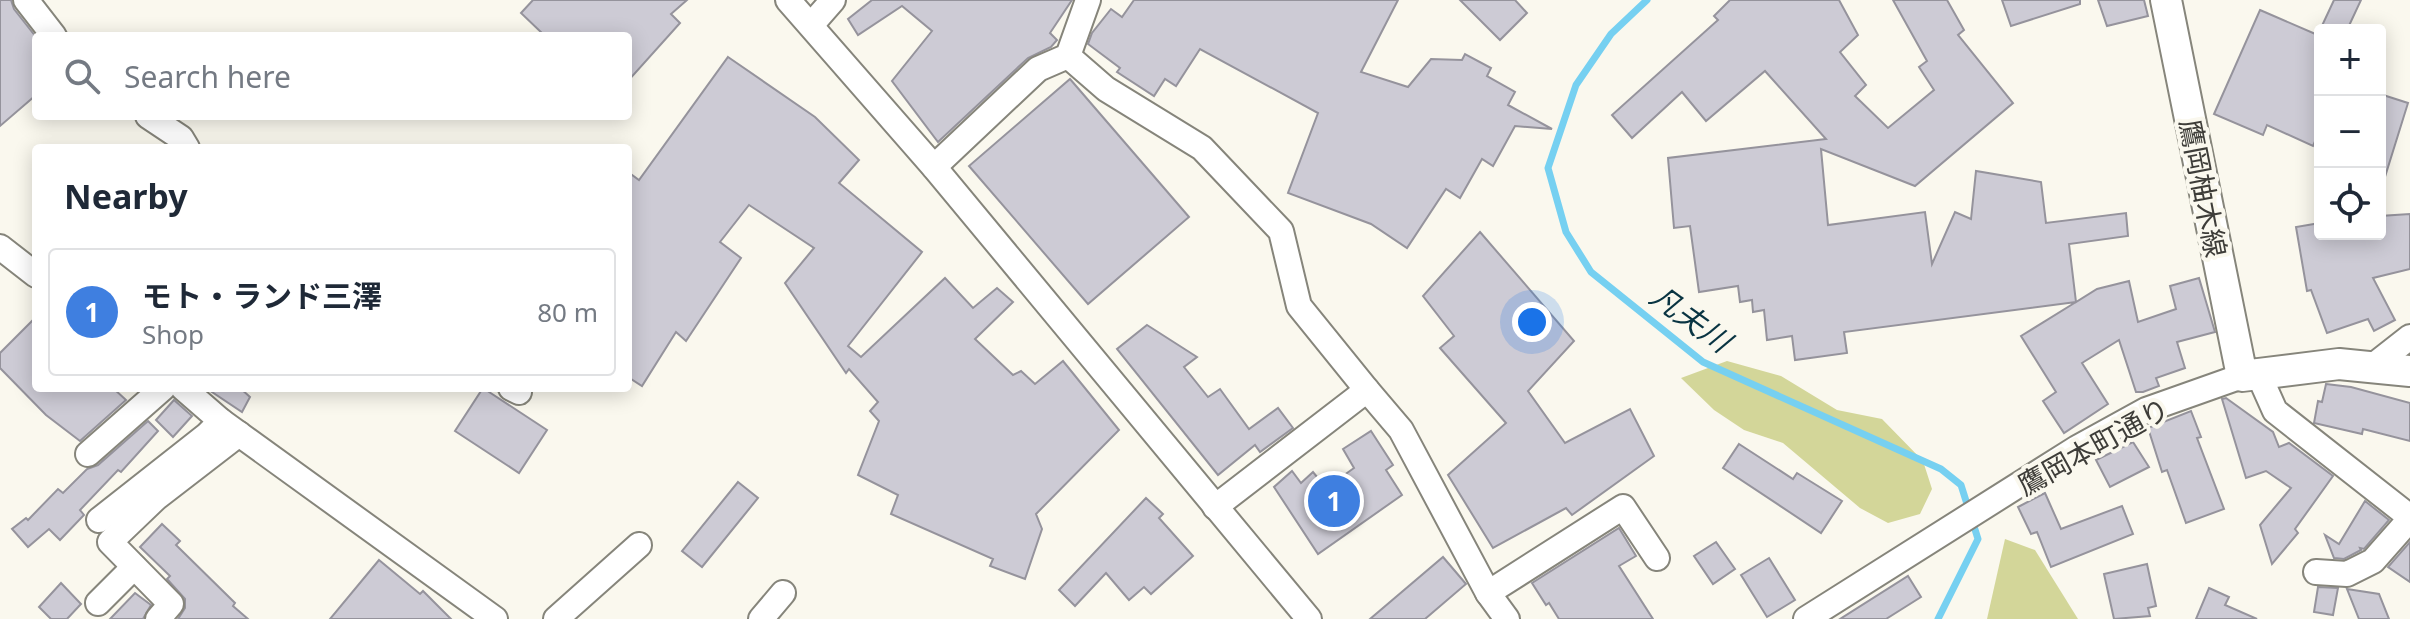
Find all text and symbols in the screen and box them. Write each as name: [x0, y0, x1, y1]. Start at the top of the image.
map controls: [2314, 24, 2386, 240]
button: +: [2314, 24, 2386, 96]
search box: [32, 32, 632, 120]
icon: search: [60, 54, 104, 98]
text: Search here: [124, 56, 291, 97]
button: −: [2314, 96, 2386, 168]
street label: 鷹岡柚木線: [2172, 116, 2236, 260]
button: locate: [2314, 168, 2386, 240]
text: Nearby: [64, 173, 188, 219]
text: モト・ランド三澤: [142, 275, 382, 316]
water label: 凡夫川: [1643, 275, 1742, 363]
text: 1: [85, 294, 99, 330]
text: 80 m: [537, 294, 598, 330]
your location: [1512, 302, 1552, 342]
text: Shop: [142, 316, 204, 352]
street label: 鷹岡本町通り: [2010, 389, 2176, 503]
pin: 1: [1308, 471, 1360, 531]

